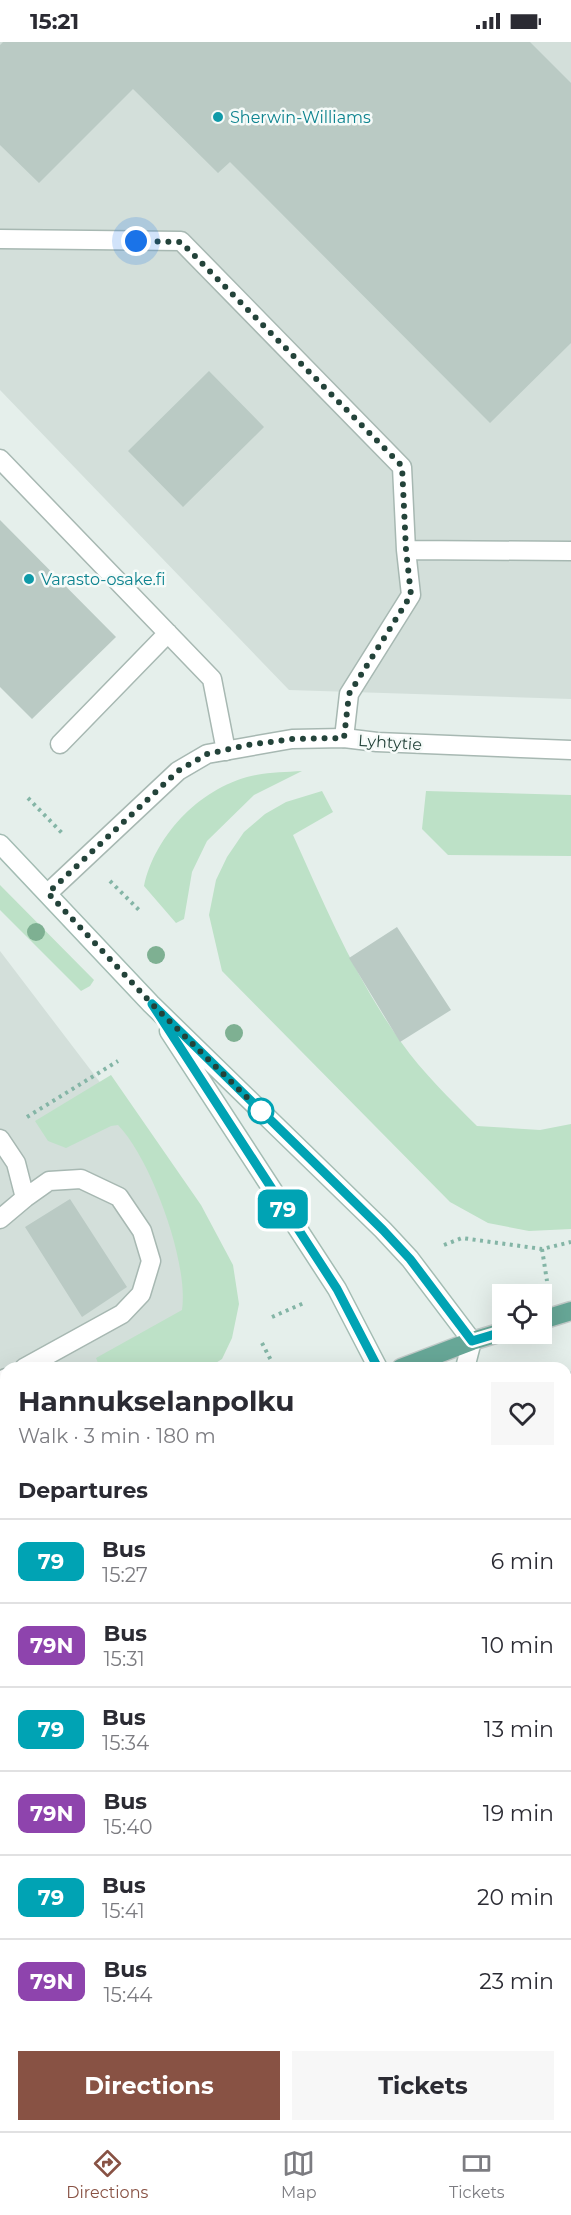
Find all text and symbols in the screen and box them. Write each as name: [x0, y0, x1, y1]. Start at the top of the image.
text: 15:21: [30, 8, 79, 35]
place label: Sherwin-Williams: [230, 108, 371, 127]
marker: Sherwin-Williams: [211, 110, 225, 124]
your location: [121, 226, 151, 256]
place label: Varasto-osake.fi: [41, 570, 166, 589]
marker: Varasto-osake.fi: [22, 572, 36, 586]
street label: Lyhtytie: [357, 731, 423, 754]
unlabelled marker: [248, 1098, 274, 1124]
line badge: 79: [256, 1190, 310, 1228]
text: 79: [270, 1197, 296, 1222]
map controls: [492, 1284, 552, 1344]
button: locate: [492, 1284, 552, 1344]
button: heart: [491, 1382, 554, 1445]
text: Hannukselanpolku: [18, 1384, 295, 1418]
text: Walk · 3 min · 180 m: [18, 1424, 216, 1448]
text: Departures: [18, 1477, 148, 1504]
text: Bus: [102, 1536, 146, 1563]
text: 6 min: [491, 1548, 554, 1575]
text: 79: [38, 1549, 64, 1574]
text: 15:27: [102, 1563, 148, 1587]
text: Bus: [103, 1620, 147, 1647]
text: 10 min: [482, 1632, 554, 1659]
text: 79N: [30, 1633, 73, 1658]
text: 15:31: [103, 1647, 145, 1671]
text: Bus: [102, 1704, 146, 1731]
text: 13 min: [484, 1716, 554, 1743]
text: 79: [38, 1717, 64, 1742]
text: 15:34: [102, 1731, 149, 1755]
text: Bus: [103, 1788, 147, 1815]
text: 19 min: [483, 1800, 554, 1827]
text: 79N: [30, 1801, 73, 1826]
text: 15:40: [103, 1815, 153, 1839]
text: Bus: [102, 1872, 146, 1899]
text: 20 min: [477, 1884, 554, 1911]
text: 79: [38, 1885, 64, 1910]
text: 15:41: [102, 1899, 145, 1923]
text: Bus: [103, 1956, 147, 1983]
text: 23 min: [479, 1968, 554, 1995]
text: 79N: [30, 1969, 73, 1994]
text: 15:44: [103, 1983, 153, 2007]
button: Directions: [18, 2051, 280, 2120]
button: Tickets: [292, 2051, 554, 2120]
tab: Directions: [66, 2147, 148, 2202]
tab: Map: [281, 2147, 316, 2202]
tab: Tickets: [449, 2147, 505, 2202]

